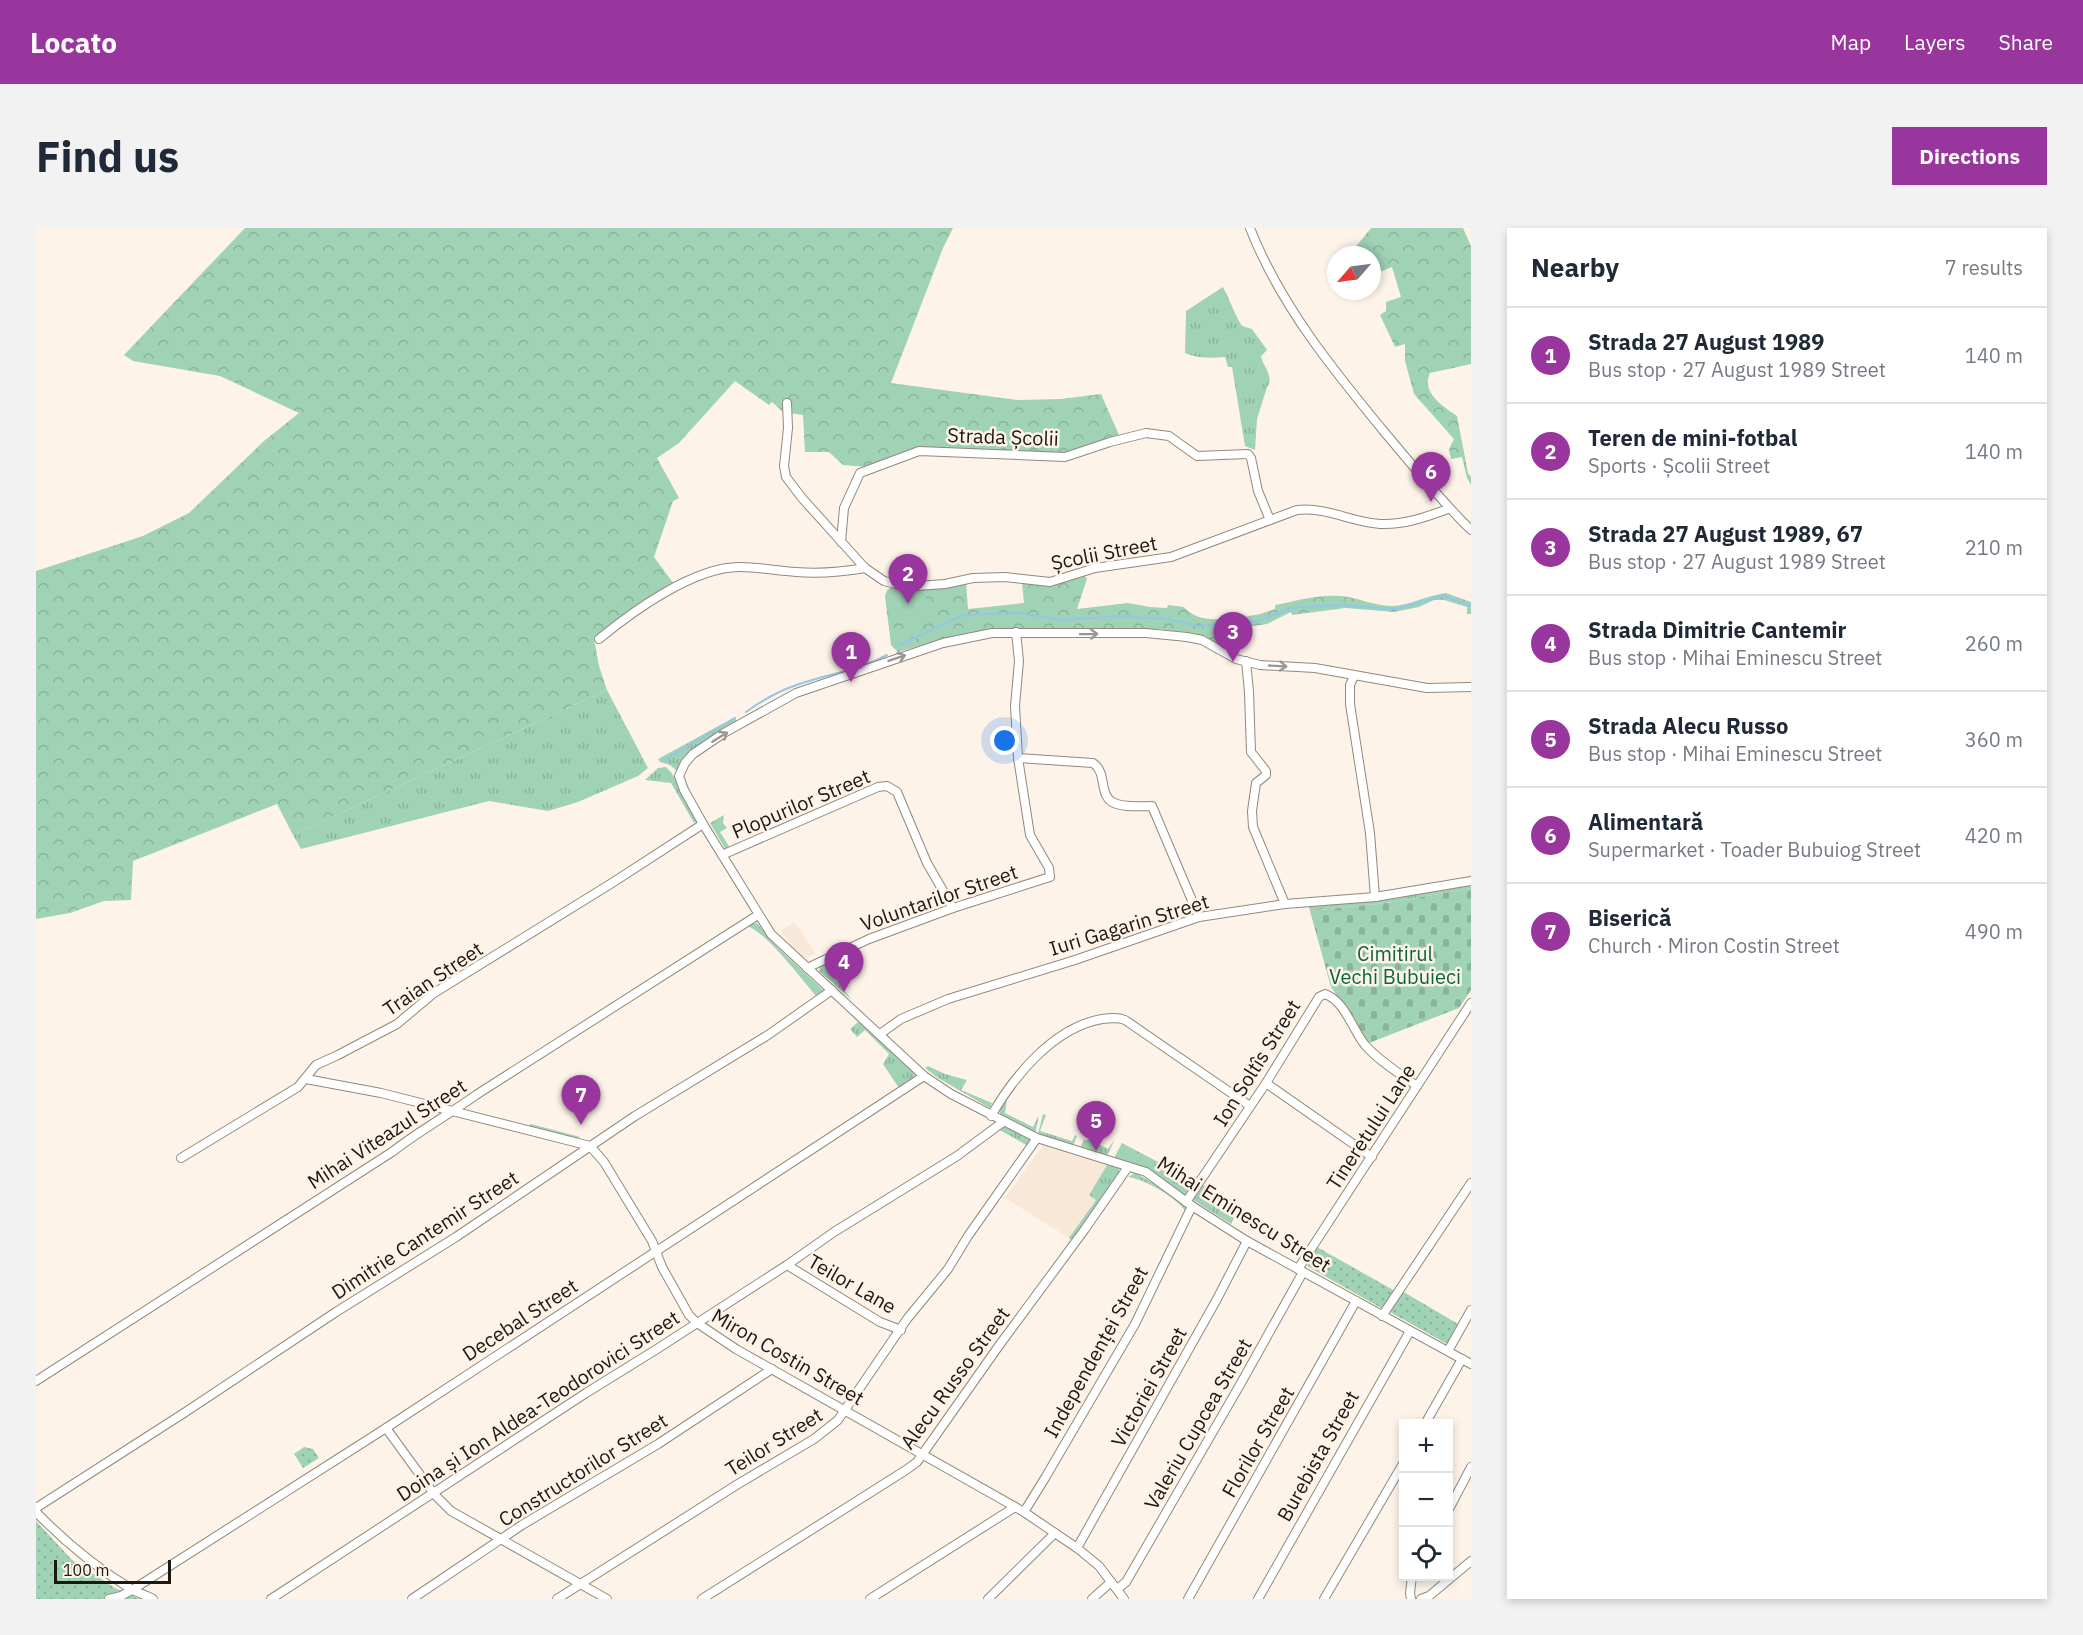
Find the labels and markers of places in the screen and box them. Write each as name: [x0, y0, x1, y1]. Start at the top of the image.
pin: 6: [1412, 452, 1450, 502]
pin: 2: [888, 554, 928, 604]
pin: 3: [1214, 612, 1252, 662]
pin: 1: [832, 632, 870, 682]
pin: 4: [824, 942, 864, 992]
pin: 7: [562, 1076, 600, 1125]
pin: 5: [1076, 1102, 1116, 1151]

